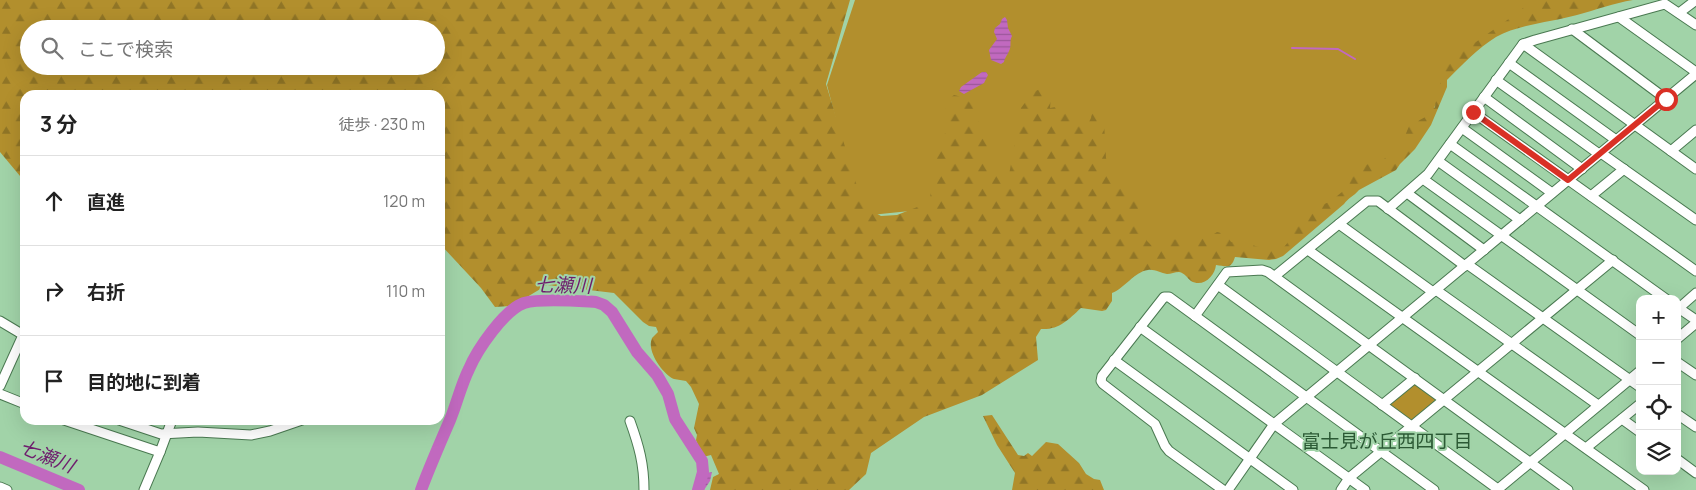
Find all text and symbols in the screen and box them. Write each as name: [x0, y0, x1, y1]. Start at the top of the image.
search box: [20, 20, 445, 75]
icon: search: [38, 34, 66, 62]
text: ここで検索: [78, 36, 173, 62]
route start: [1655, 88, 1678, 111]
route end: [1462, 101, 1485, 124]
text: 3 分: [40, 110, 77, 138]
text: 徒歩 · 230 m: [338, 113, 425, 135]
icon: ahead: [40, 187, 68, 215]
text: 直進: [87, 189, 125, 215]
text: 120 m: [383, 190, 425, 212]
water label: 七瀬川: [534, 272, 594, 299]
icon: right: [40, 277, 68, 305]
text: 右折: [87, 279, 125, 305]
text: 110 m: [386, 280, 425, 302]
map controls: [1636, 295, 1681, 475]
button: +: [1636, 295, 1681, 340]
button: −: [1636, 340, 1681, 385]
icon: arrive: [40, 367, 68, 395]
text: 目的地に到着: [87, 369, 201, 395]
button: locate: [1636, 385, 1681, 430]
district label: 富士見が丘西四丁目: [1301, 428, 1473, 454]
button: layers: [1636, 430, 1681, 475]
water label: 七瀬川: [16, 433, 80, 479]

